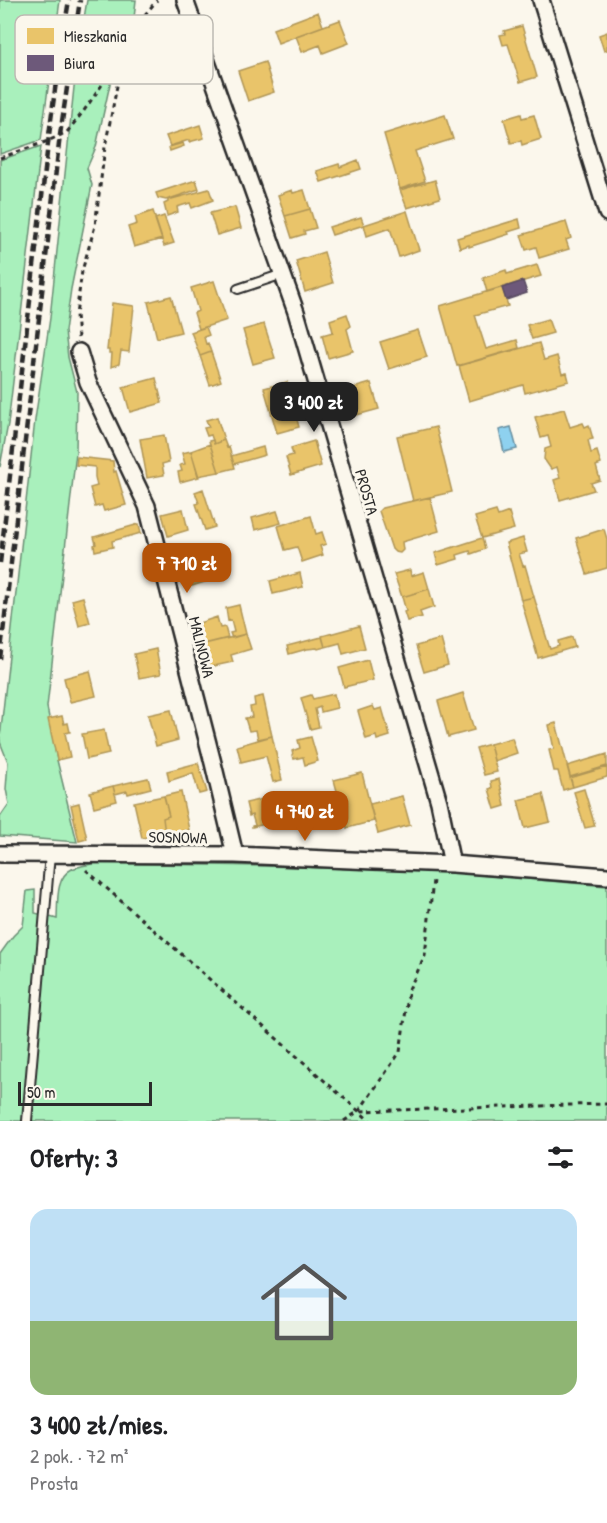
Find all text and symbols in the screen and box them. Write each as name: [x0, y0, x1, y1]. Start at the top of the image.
legend: [15, 15, 213, 84]
text: Mieszkania: [64, 25, 126, 47]
text: Biura: [64, 52, 95, 74]
pin: 3 400 zł: [252, 382, 376, 433]
text: 3 400 zł: [284, 388, 344, 415]
street label: PROSTA: [350, 467, 384, 518]
pin: 7 710 zł: [125, 543, 249, 594]
text: 7 710 zł: [156, 549, 218, 576]
street label: MALINOWA: [184, 614, 220, 680]
pin: 4 740 zł: [243, 791, 367, 842]
text: 4 740 zł: [275, 797, 335, 824]
street label: SOSNOWA: [148, 825, 208, 849]
scale bar: [18, 1079, 152, 1106]
text: 50 m: [27, 1081, 56, 1103]
text: Oferty: 3: [30, 1140, 118, 1175]
icon: filters: [544, 1141, 577, 1174]
icon: home: [250, 1248, 358, 1356]
text: 3 400 zł/mies.: [30, 1407, 168, 1442]
text: 2 pok. · 72 m²: [30, 1442, 128, 1469]
text: Prosta: [30, 1469, 78, 1496]

